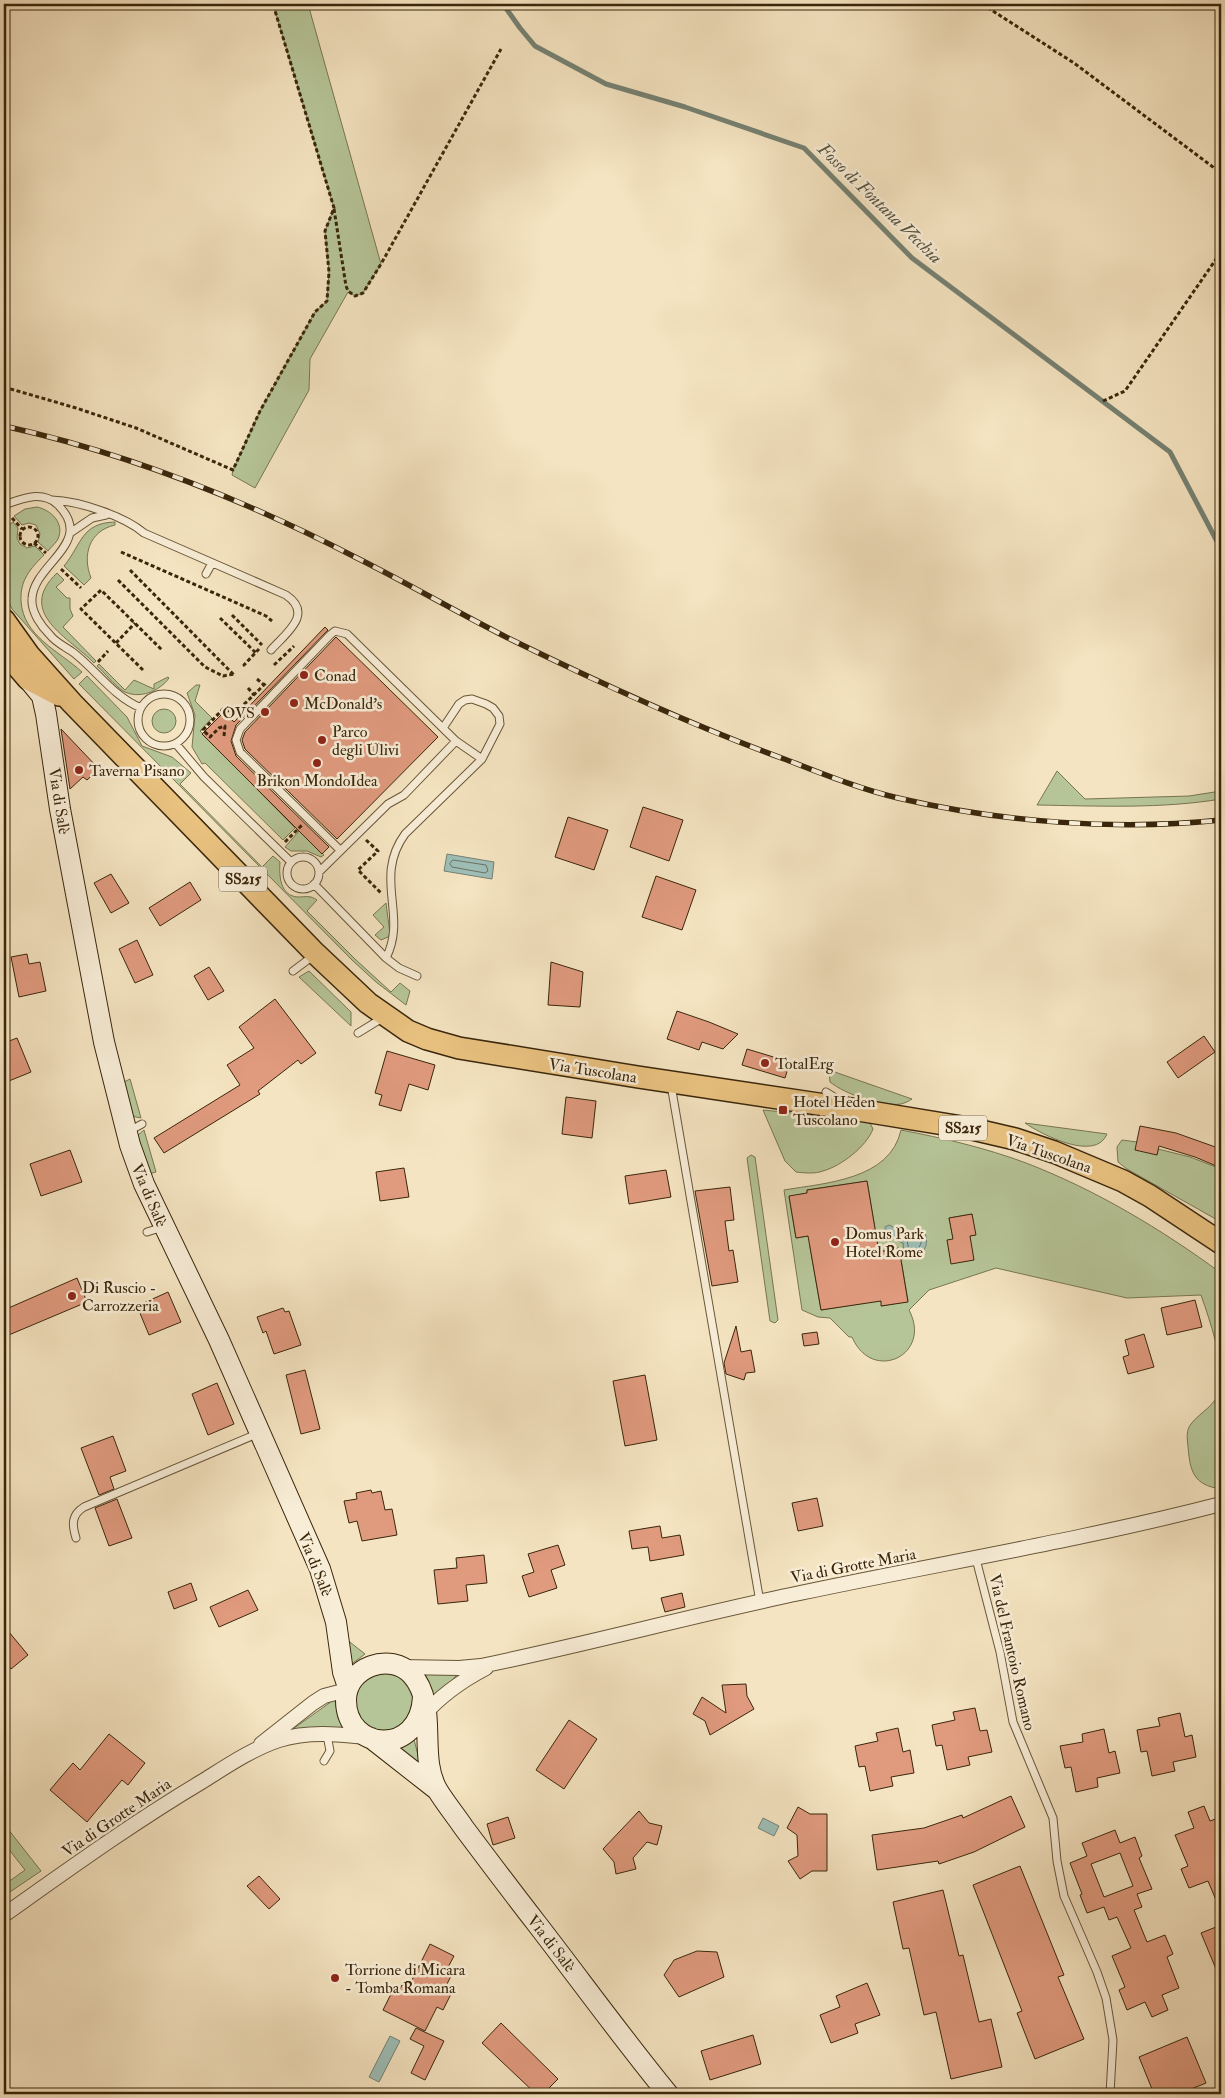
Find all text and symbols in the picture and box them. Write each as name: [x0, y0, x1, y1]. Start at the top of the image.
water label: Fosso di Fontana Vecchia: [812, 137, 947, 269]
place label: Conad: [314, 666, 356, 686]
marker: Conad: [298, 669, 310, 681]
place label: McDonald's: [304, 694, 382, 714]
marker: McDonald's: [288, 697, 300, 709]
place label: OVS: [222, 703, 255, 723]
marker: OVS: [259, 706, 271, 718]
place label: Parco degli Ulivi: [332, 722, 399, 760]
marker: Parco degli Ulivi: [316, 734, 328, 746]
marker: Brikon MondoIdea: [311, 757, 323, 769]
place label: Taverna Pisano: [89, 761, 185, 781]
marker: Taverna Pisano: [73, 764, 85, 776]
street label: Via di Salè: [44, 766, 74, 836]
place label: Brikon MondoIdea: [256, 771, 378, 791]
road number: SS215: [219, 866, 267, 892]
street label: Via Tuscolana: [547, 1054, 639, 1088]
place label: TotalErg: [775, 1054, 835, 1074]
marker: TotalErg: [759, 1057, 771, 1069]
place label: Hotel Heden Tuscolano: [793, 1092, 875, 1130]
marker: Hotel Heden Tuscolano: [777, 1104, 789, 1116]
road number: SS215: [939, 1116, 987, 1140]
street label: Via Tuscolana: [1003, 1130, 1094, 1178]
street label: Via di Salè: [127, 1161, 172, 1230]
place label: Domus Park Hotel Rome: [845, 1224, 925, 1262]
marker: Domus Park Hotel Rome: [829, 1236, 841, 1248]
place label: Di Ruscio - Carrozzeria: [82, 1278, 159, 1316]
marker: Di Ruscio - Carrozzeria: [66, 1290, 78, 1302]
street label: Via di Salè: [293, 1529, 337, 1600]
street label: Via di Grotte Maria: [789, 1544, 918, 1588]
street label: Via del Frantoio Romano: [984, 1572, 1040, 1733]
street label: Via di Grotte Maria: [58, 1774, 175, 1862]
street label: Via di Salè: [523, 1911, 580, 1976]
place label: Torrione di Micara - Tomba Romana: [345, 1960, 466, 1998]
marker: Torrione di Micara - Tomba Romana: [329, 1972, 341, 1984]

